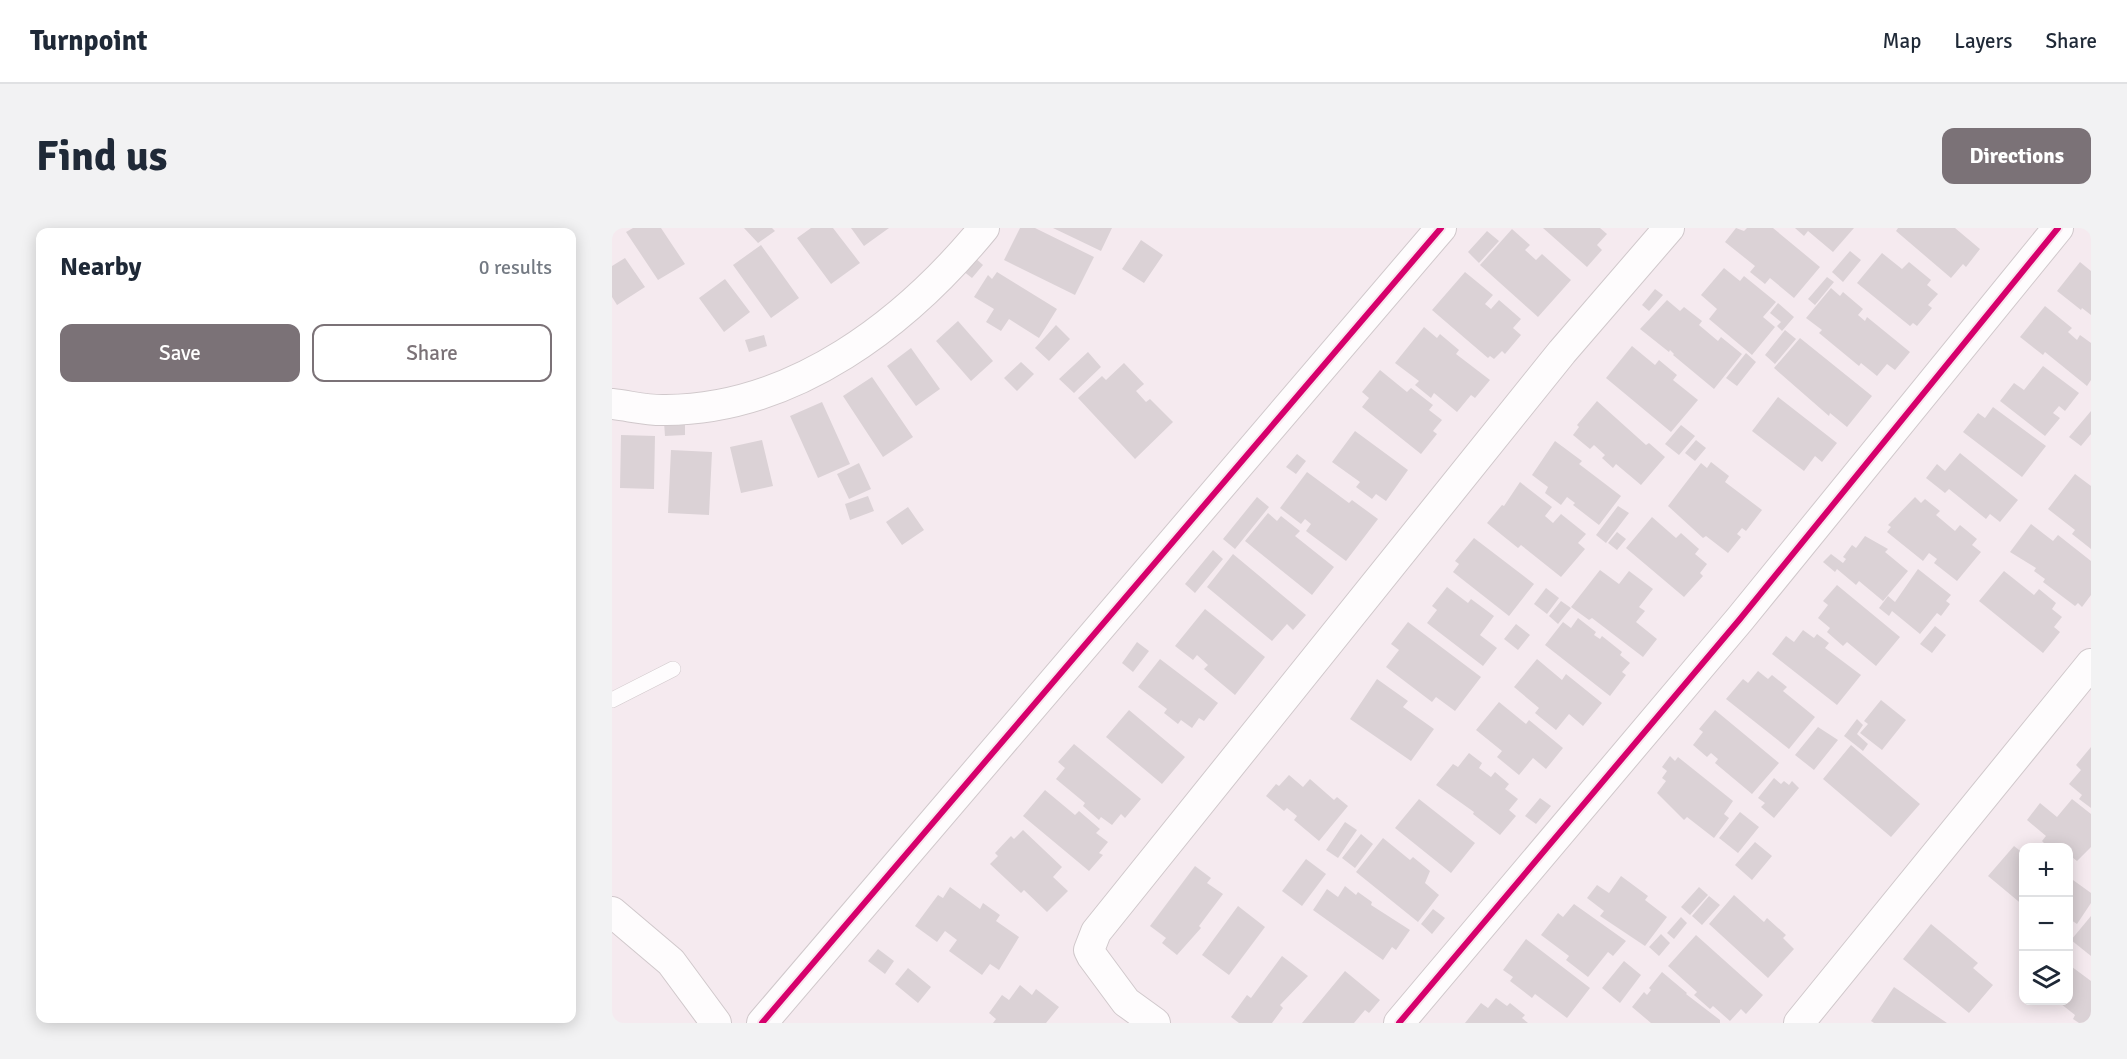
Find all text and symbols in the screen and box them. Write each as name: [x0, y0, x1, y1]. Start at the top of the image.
text: Turnpoint: [30, 24, 147, 58]
text: Map: [1883, 28, 1921, 54]
text: Layers: [1954, 28, 2012, 54]
text: Share: [2045, 28, 2097, 54]
button: Directions: [1942, 128, 2091, 184]
text: Find us: [36, 131, 167, 182]
text: Nearby: [60, 251, 141, 283]
text: 0 results: [479, 255, 552, 280]
button: Save: [60, 324, 300, 382]
button: Share: [312, 324, 552, 382]
map controls: [2019, 843, 2073, 1005]
button: +: [2019, 843, 2073, 897]
button: −: [2019, 897, 2073, 951]
button: layers: [2019, 951, 2073, 1005]

